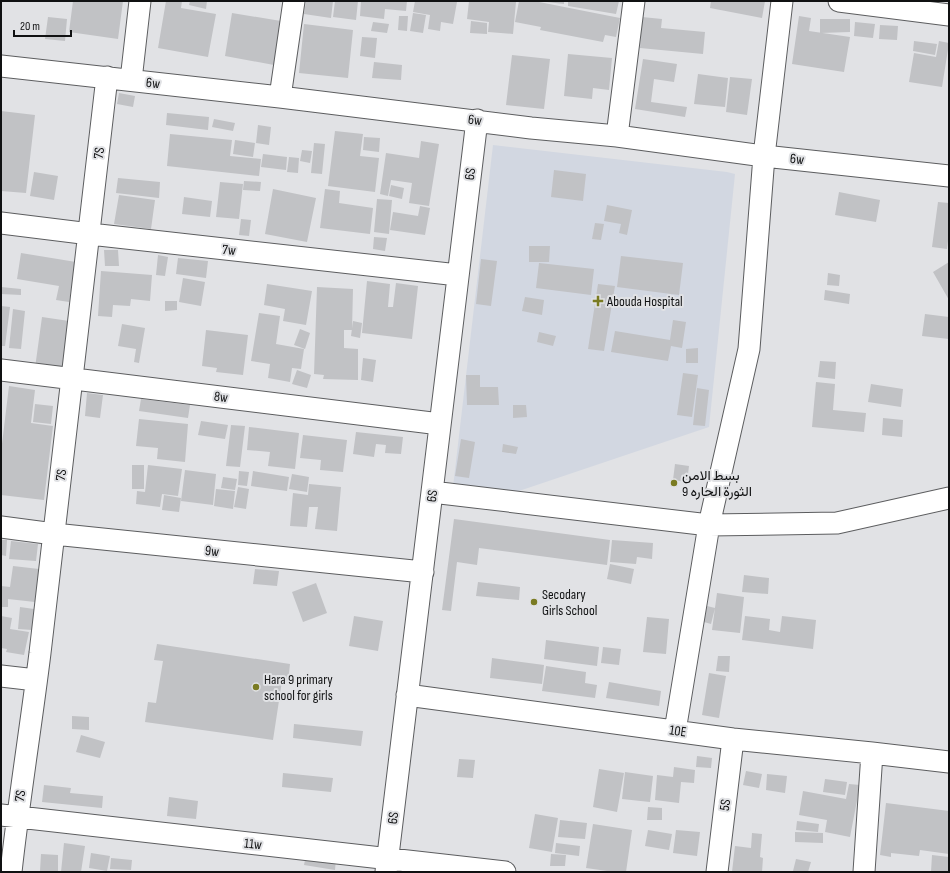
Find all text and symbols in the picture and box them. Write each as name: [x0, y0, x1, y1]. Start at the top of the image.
scale bar: [14, 12, 71, 38]
text: 20 m: [20, 19, 40, 34]
street label: 6w: [145, 74, 161, 92]
street label: 6w: [467, 111, 483, 129]
street label: 7S: [90, 146, 108, 160]
street label: 6w: [789, 150, 805, 168]
street label: 6S: [461, 167, 479, 181]
street label: 7w: [221, 241, 237, 259]
place label: Abouda Hospital: [606, 293, 683, 310]
marker: Abouda Hospital: [592, 295, 604, 307]
street label: 8w: [213, 388, 229, 406]
place label: بسط الامن الثورة الحاره 9: [682, 467, 752, 500]
street label: 7S: [52, 468, 70, 482]
marker: بسط الامن الثورة الحاره 9: [669, 478, 679, 488]
street label: 6S: [423, 489, 441, 503]
street label: 9w: [204, 542, 220, 560]
place label: Secodary Girls School: [542, 586, 597, 619]
marker: Secodary Girls School: [529, 597, 539, 607]
place label: Hara 9 primary school for girls: [264, 671, 333, 704]
marker: Hara 9 primary school for girls: [251, 682, 261, 692]
street label: 10E: [668, 721, 688, 741]
street label: 7S: [11, 789, 29, 803]
street label: 5S: [716, 798, 734, 812]
street label: 6S: [384, 811, 402, 825]
street label: 11w: [243, 835, 263, 853]

